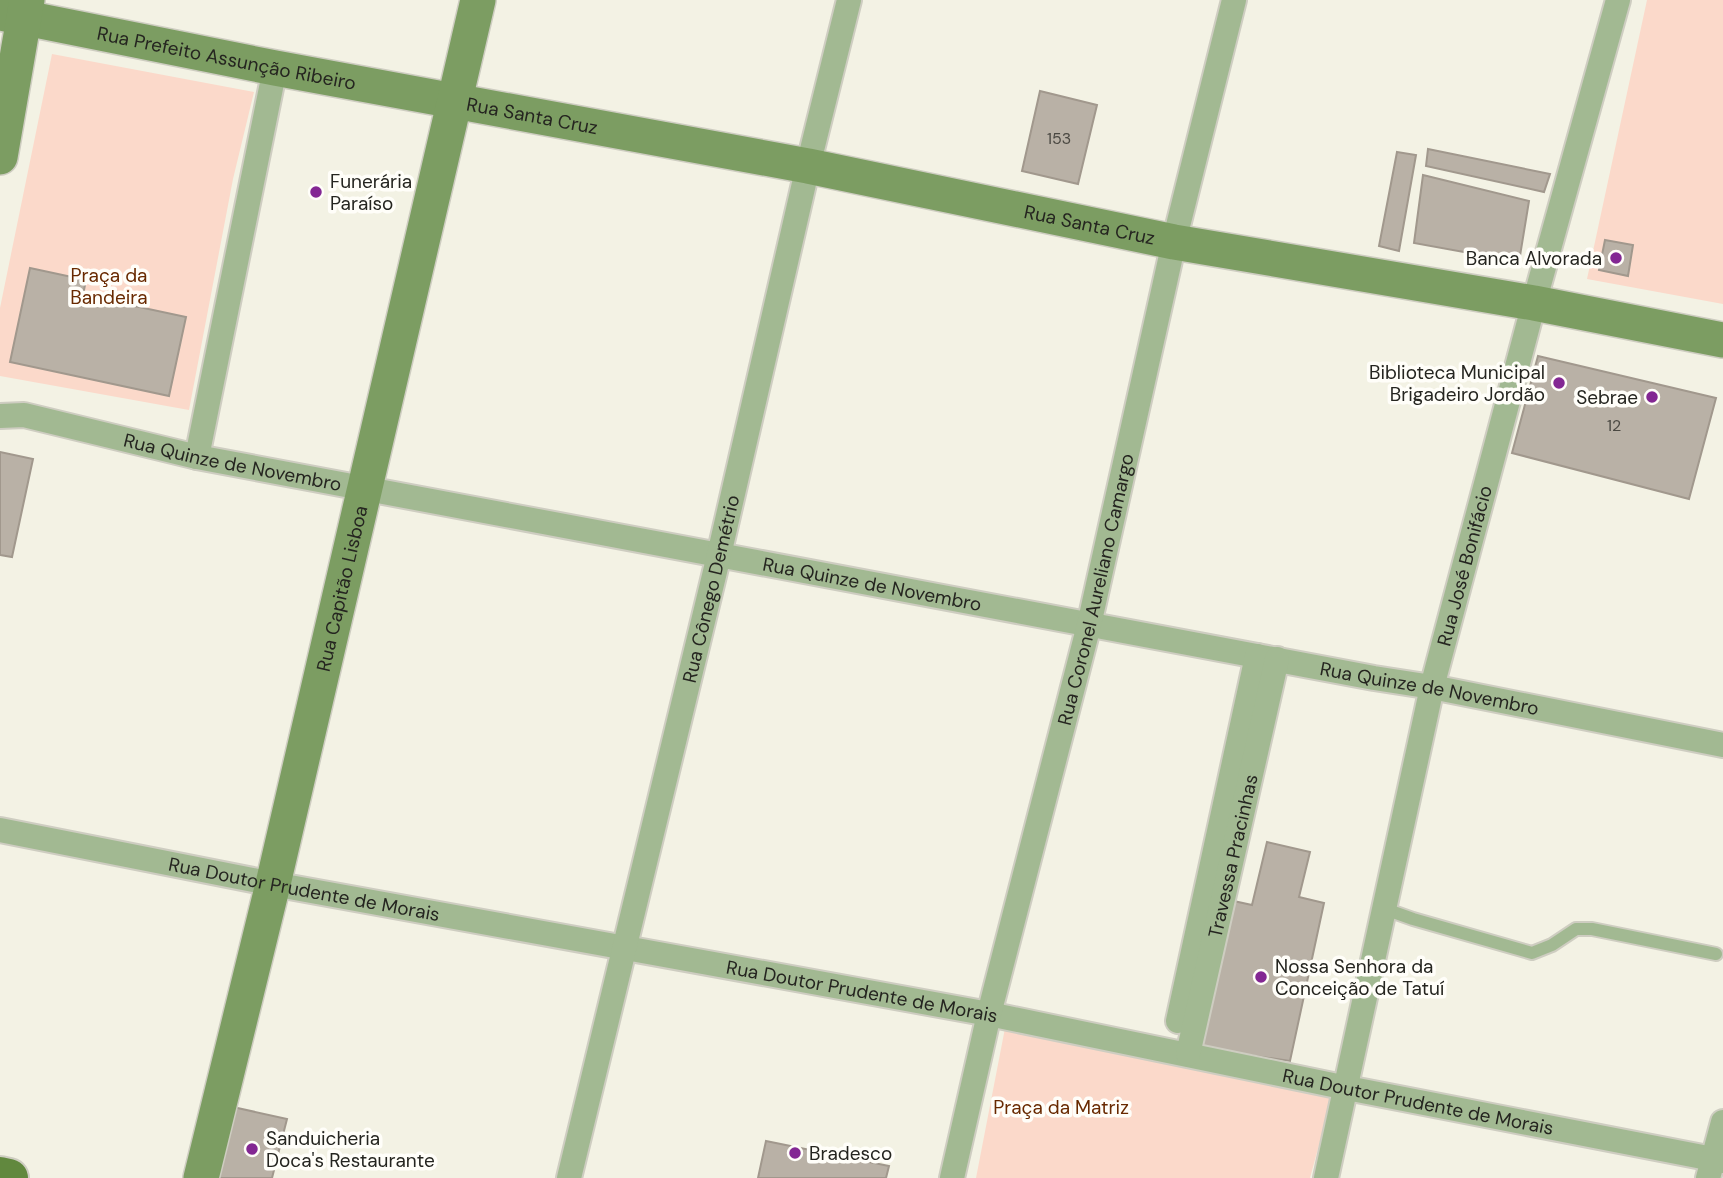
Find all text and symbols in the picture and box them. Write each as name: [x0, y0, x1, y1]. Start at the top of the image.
street label: Rua Prefeito Assunção Ribeiro: [95, 21, 358, 96]
street label: Rua Santa Cruz: [464, 91, 600, 140]
house number: 153: [1047, 128, 1071, 149]
place label: Funerária Paraíso: [330, 169, 412, 216]
marker: Funerária Paraíso: [308, 184, 324, 200]
street label: Rua Santa Cruz: [1022, 199, 1157, 251]
place label: Banca Alvorada: [1466, 246, 1602, 271]
marker: Banca Alvorada: [1608, 250, 1624, 266]
park label: Praça da Bandeira: [70, 263, 148, 310]
place label: Biblioteca Municipal Brigadeiro Jordão: [1369, 360, 1545, 407]
marker: Biblioteca Municipal Brigadeiro Jordão: [1551, 375, 1567, 391]
place label: Sebrae: [1576, 385, 1638, 410]
marker: Sebrae: [1644, 389, 1660, 405]
house number: 12: [1607, 415, 1621, 436]
street label: Rua Quinze de Novembro: [121, 428, 344, 497]
street label: Rua Coronel Aureliano Camargo: [1052, 451, 1140, 728]
street label: Rua José Bonifácio: [1431, 483, 1498, 649]
street label: Rua Cônego Demétrio: [677, 492, 745, 685]
street label: Rua Capitão Lisboa: [311, 503, 373, 674]
street label: Rua Quinze de Novembro: [761, 551, 984, 617]
street label: Rua Quinze de Novembro: [1318, 656, 1541, 721]
street label: Travessa Pracinhas: [1203, 772, 1264, 940]
street label: Rua Doutor Prudente de Morais: [166, 852, 442, 927]
place label: Nossa Senhora da Conceição de Tatuí: [1275, 954, 1445, 1001]
street label: Rua Doutor Prudente de Morais: [724, 955, 1000, 1029]
marker: Nossa Senhora da Conceição de Tatuí: [1253, 969, 1269, 985]
street label: Rua Doutor Prudente de Morais: [1280, 1063, 1556, 1141]
park label: Praça da Matriz: [993, 1095, 1129, 1120]
place label: Sanduicheria Doca's Restaurante: [266, 1126, 435, 1173]
marker: Sanduicheria Doca's Restaurante: [244, 1141, 260, 1157]
place label: Bradesco: [809, 1141, 892, 1166]
marker: Bradesco: [787, 1145, 803, 1161]

